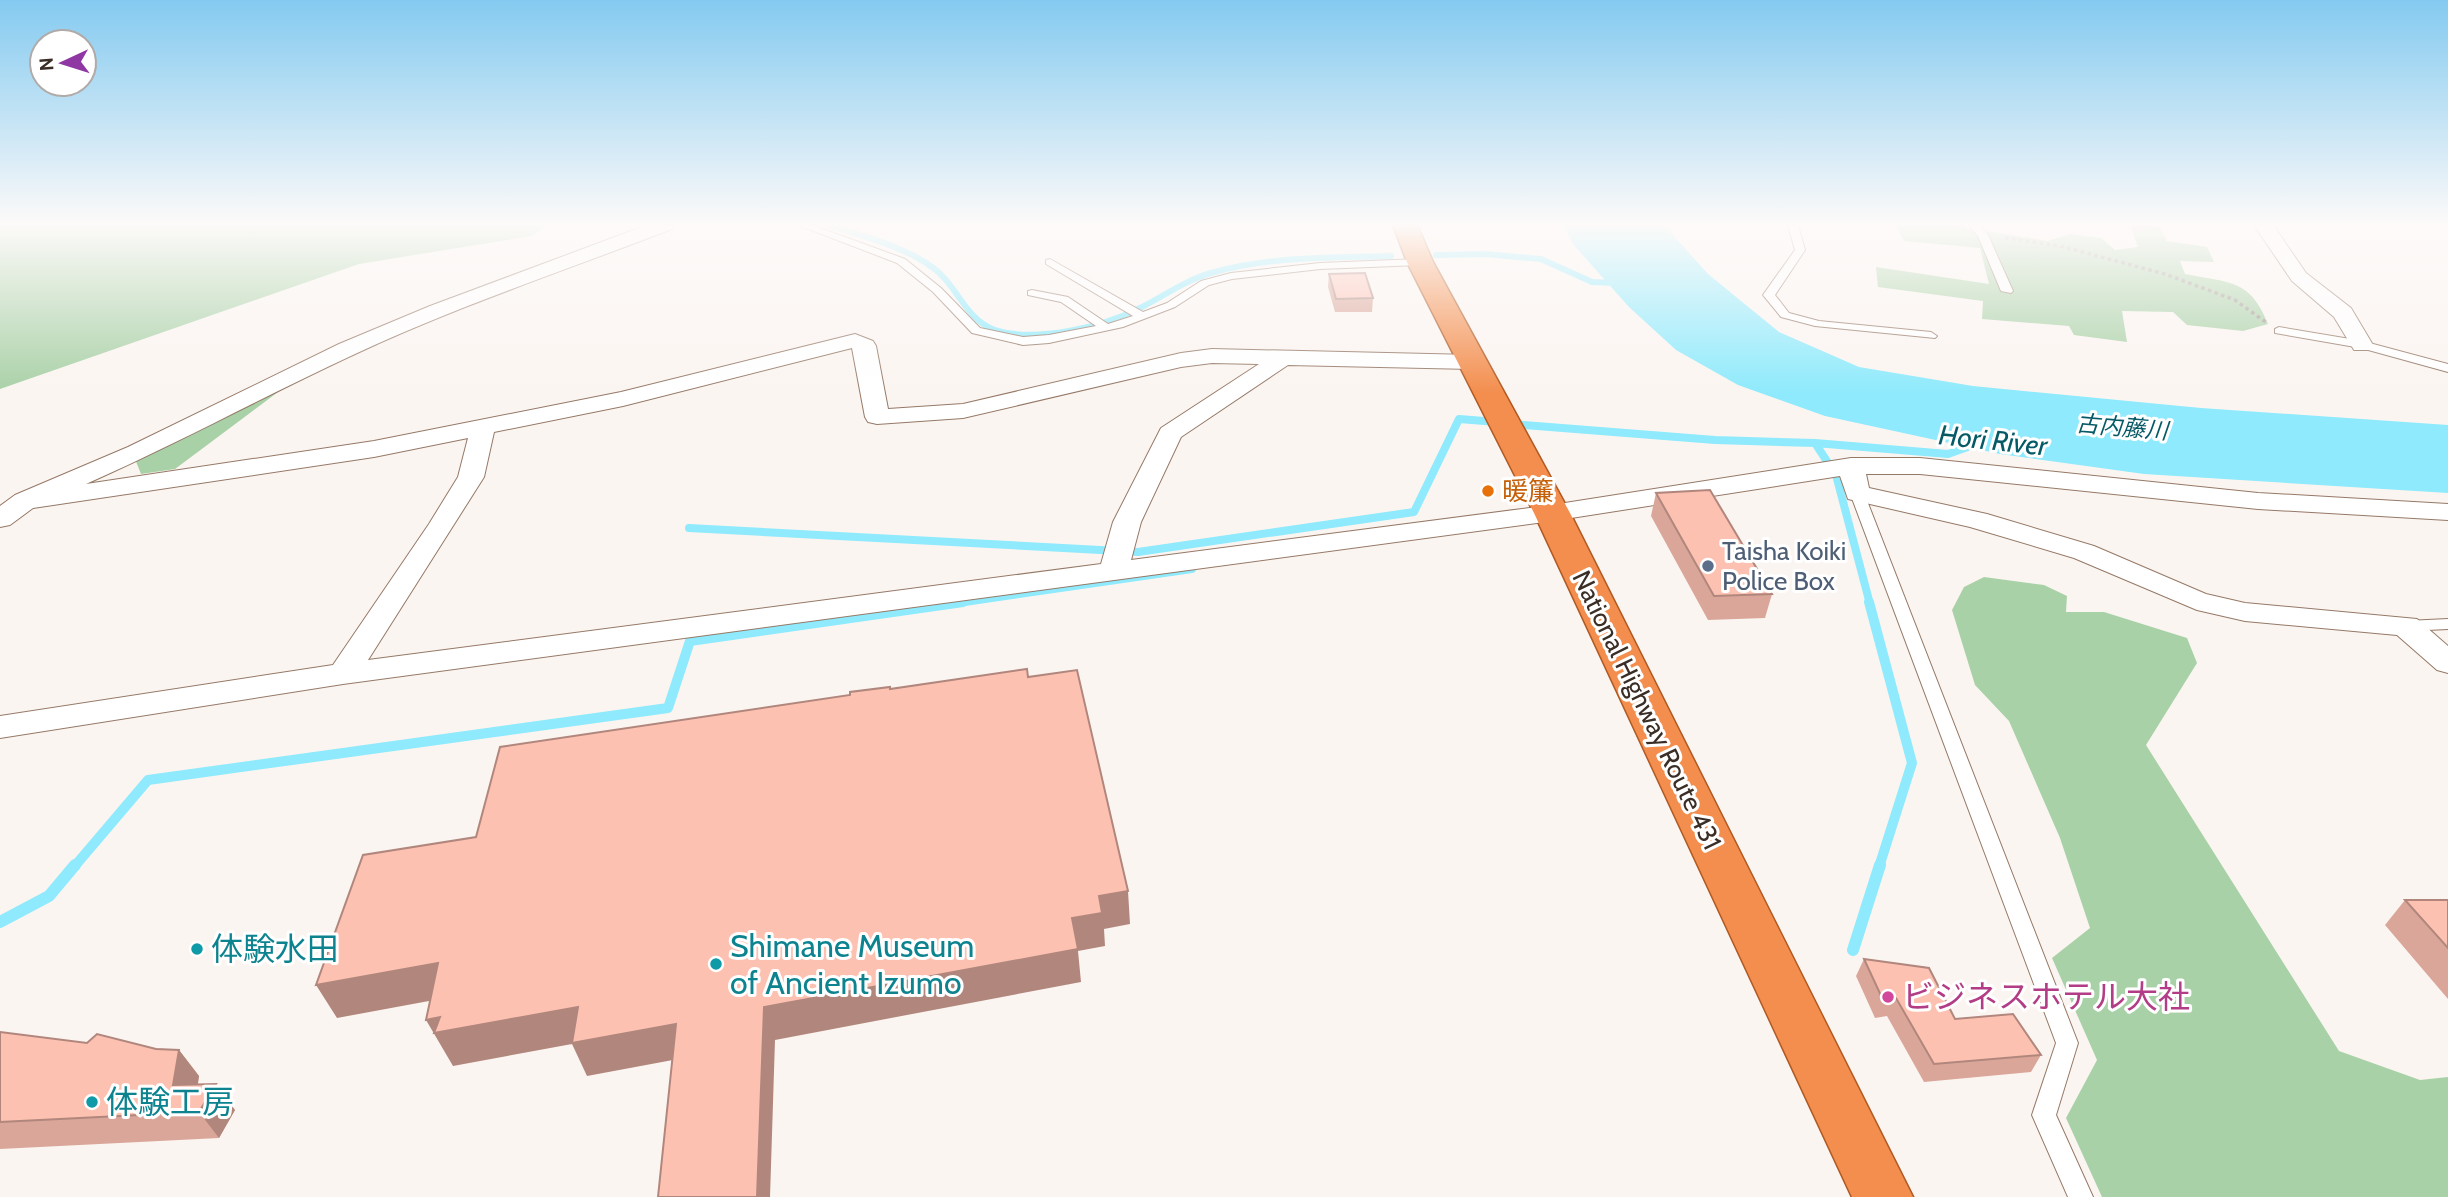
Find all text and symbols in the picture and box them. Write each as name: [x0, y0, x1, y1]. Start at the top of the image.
north arrow: [28, 28, 98, 98]
text: N: [35, 57, 58, 72]
water label: 古内藤川: [2075, 409, 2172, 445]
water label: Hori River: [1937, 417, 2050, 463]
place label: 暖簾: [1502, 475, 1554, 507]
marker: 暖簾: [1480, 483, 1496, 499]
place label: Taisha Koiki Police Box: [1722, 535, 1846, 597]
marker: Taisha Koiki Police Box: [1700, 558, 1716, 574]
street label: National Highway Route 431: [1565, 565, 1729, 855]
place label: Shimane Museum of Ancient Izumo: [730, 926, 974, 1002]
place label: 体験水田: [211, 929, 339, 968]
marker: 体験水田: [189, 941, 205, 957]
marker: Shimane Museum of Ancient Izumo: [708, 956, 724, 972]
place label: ビジネスホテル大社: [1902, 977, 2190, 1016]
marker: ビジネスホテル大社: [1880, 989, 1896, 1005]
place label: 体験工房: [106, 1082, 234, 1121]
marker: 体験工房: [84, 1094, 100, 1110]

